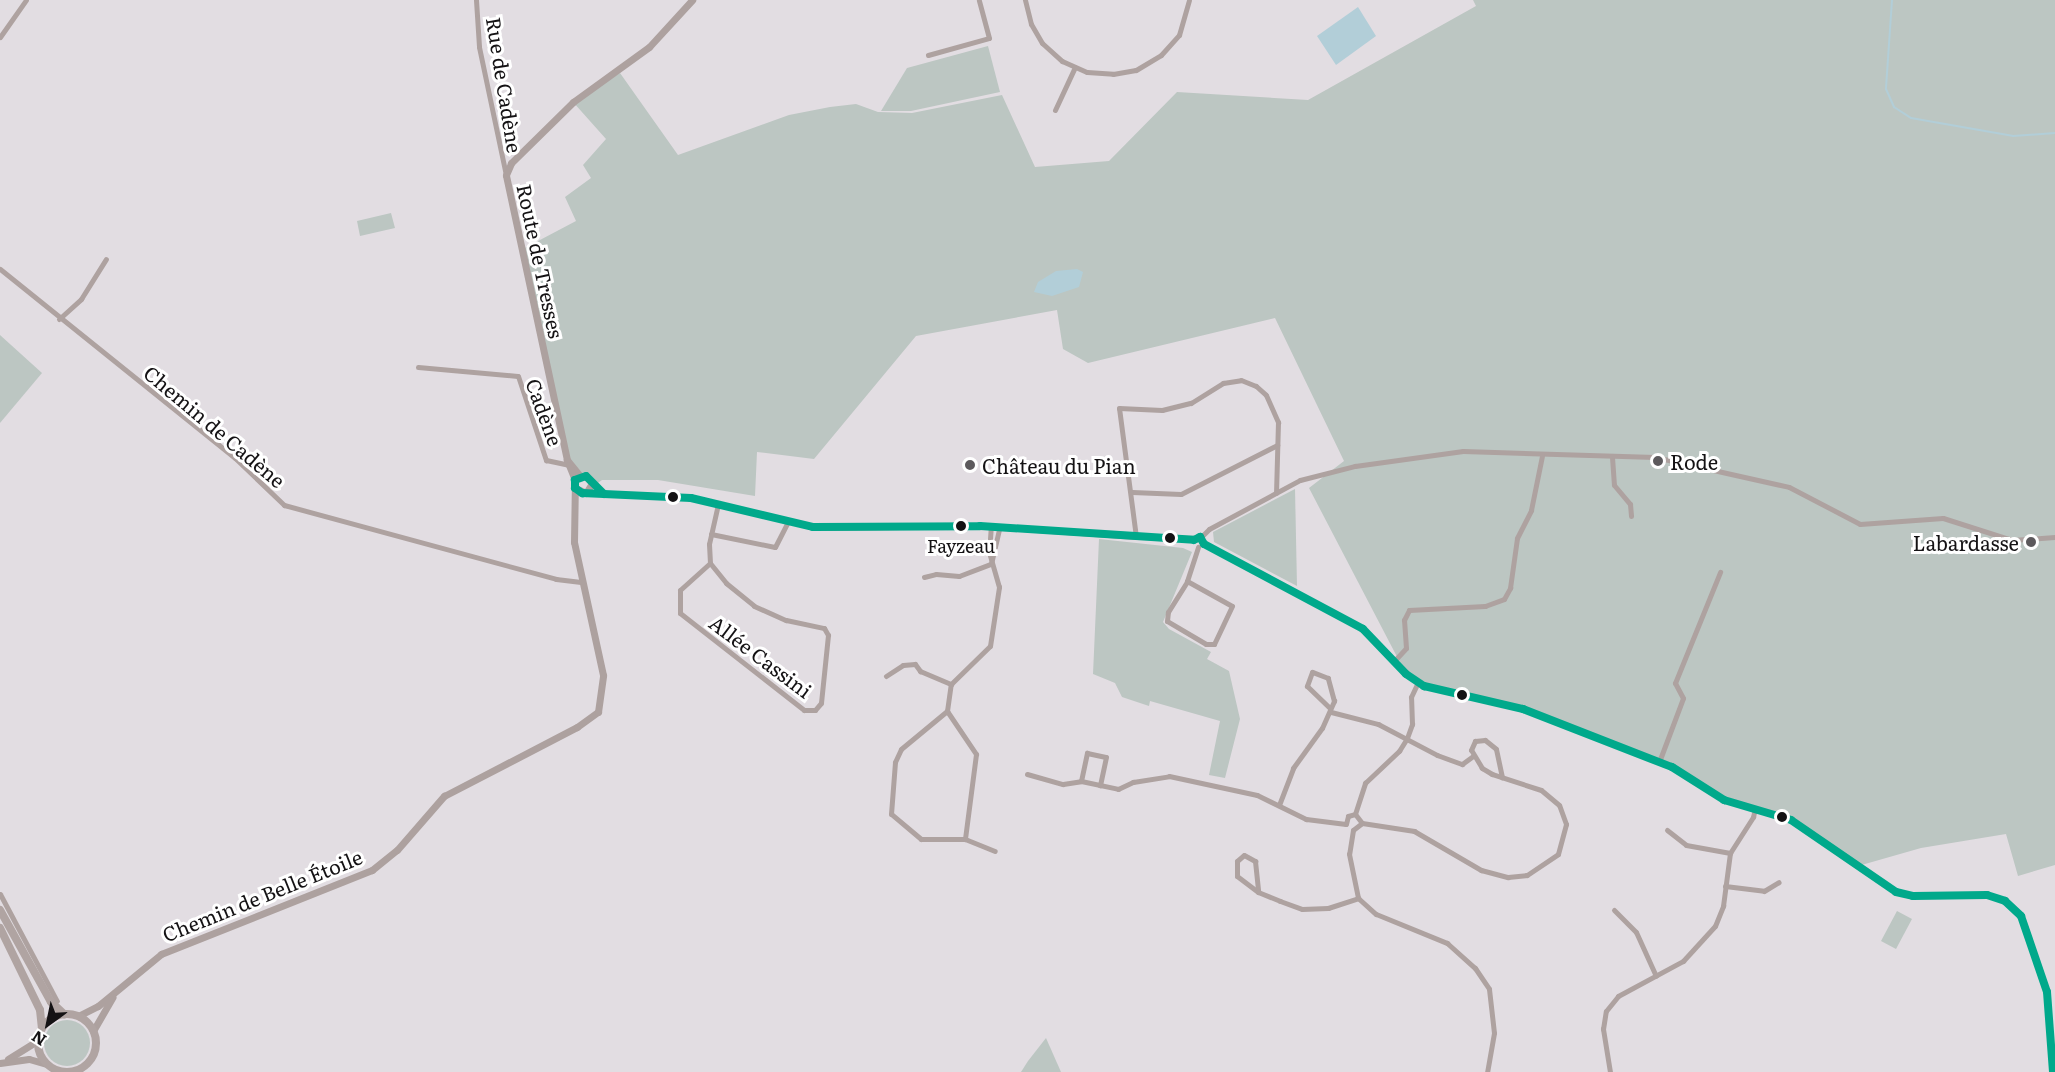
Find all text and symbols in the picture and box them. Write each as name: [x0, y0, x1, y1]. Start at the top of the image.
street label: Rue de Cadène: [482, 15, 528, 155]
street label: Route de Tresses: [513, 182, 569, 340]
street label: Chemin de Cadène: [140, 360, 290, 492]
street label: Cadène: [522, 375, 568, 449]
place label: Rode: [1670, 449, 1718, 473]
place label: Château du Pian: [982, 453, 1136, 477]
marker: Rode: [1651, 454, 1665, 468]
marker: Château du Pian: [963, 458, 977, 472]
unlabelled marker: [667, 491, 679, 503]
marker: Fayzeau: [955, 520, 967, 532]
place label: Labardasse: [1913, 530, 2019, 554]
unlabelled marker: [1164, 532, 1176, 544]
place label: Fayzeau: [927, 535, 995, 557]
marker: Labardasse: [2024, 535, 2038, 549]
street label: Allée Cassini: [705, 610, 817, 702]
unlabelled marker: [1456, 689, 1468, 701]
unlabelled marker: [1776, 811, 1788, 823]
street label: Chemin de Belle Étoile: [159, 844, 365, 946]
north arrow: [18, 994, 78, 1054]
text: N: [26, 1025, 50, 1053]

